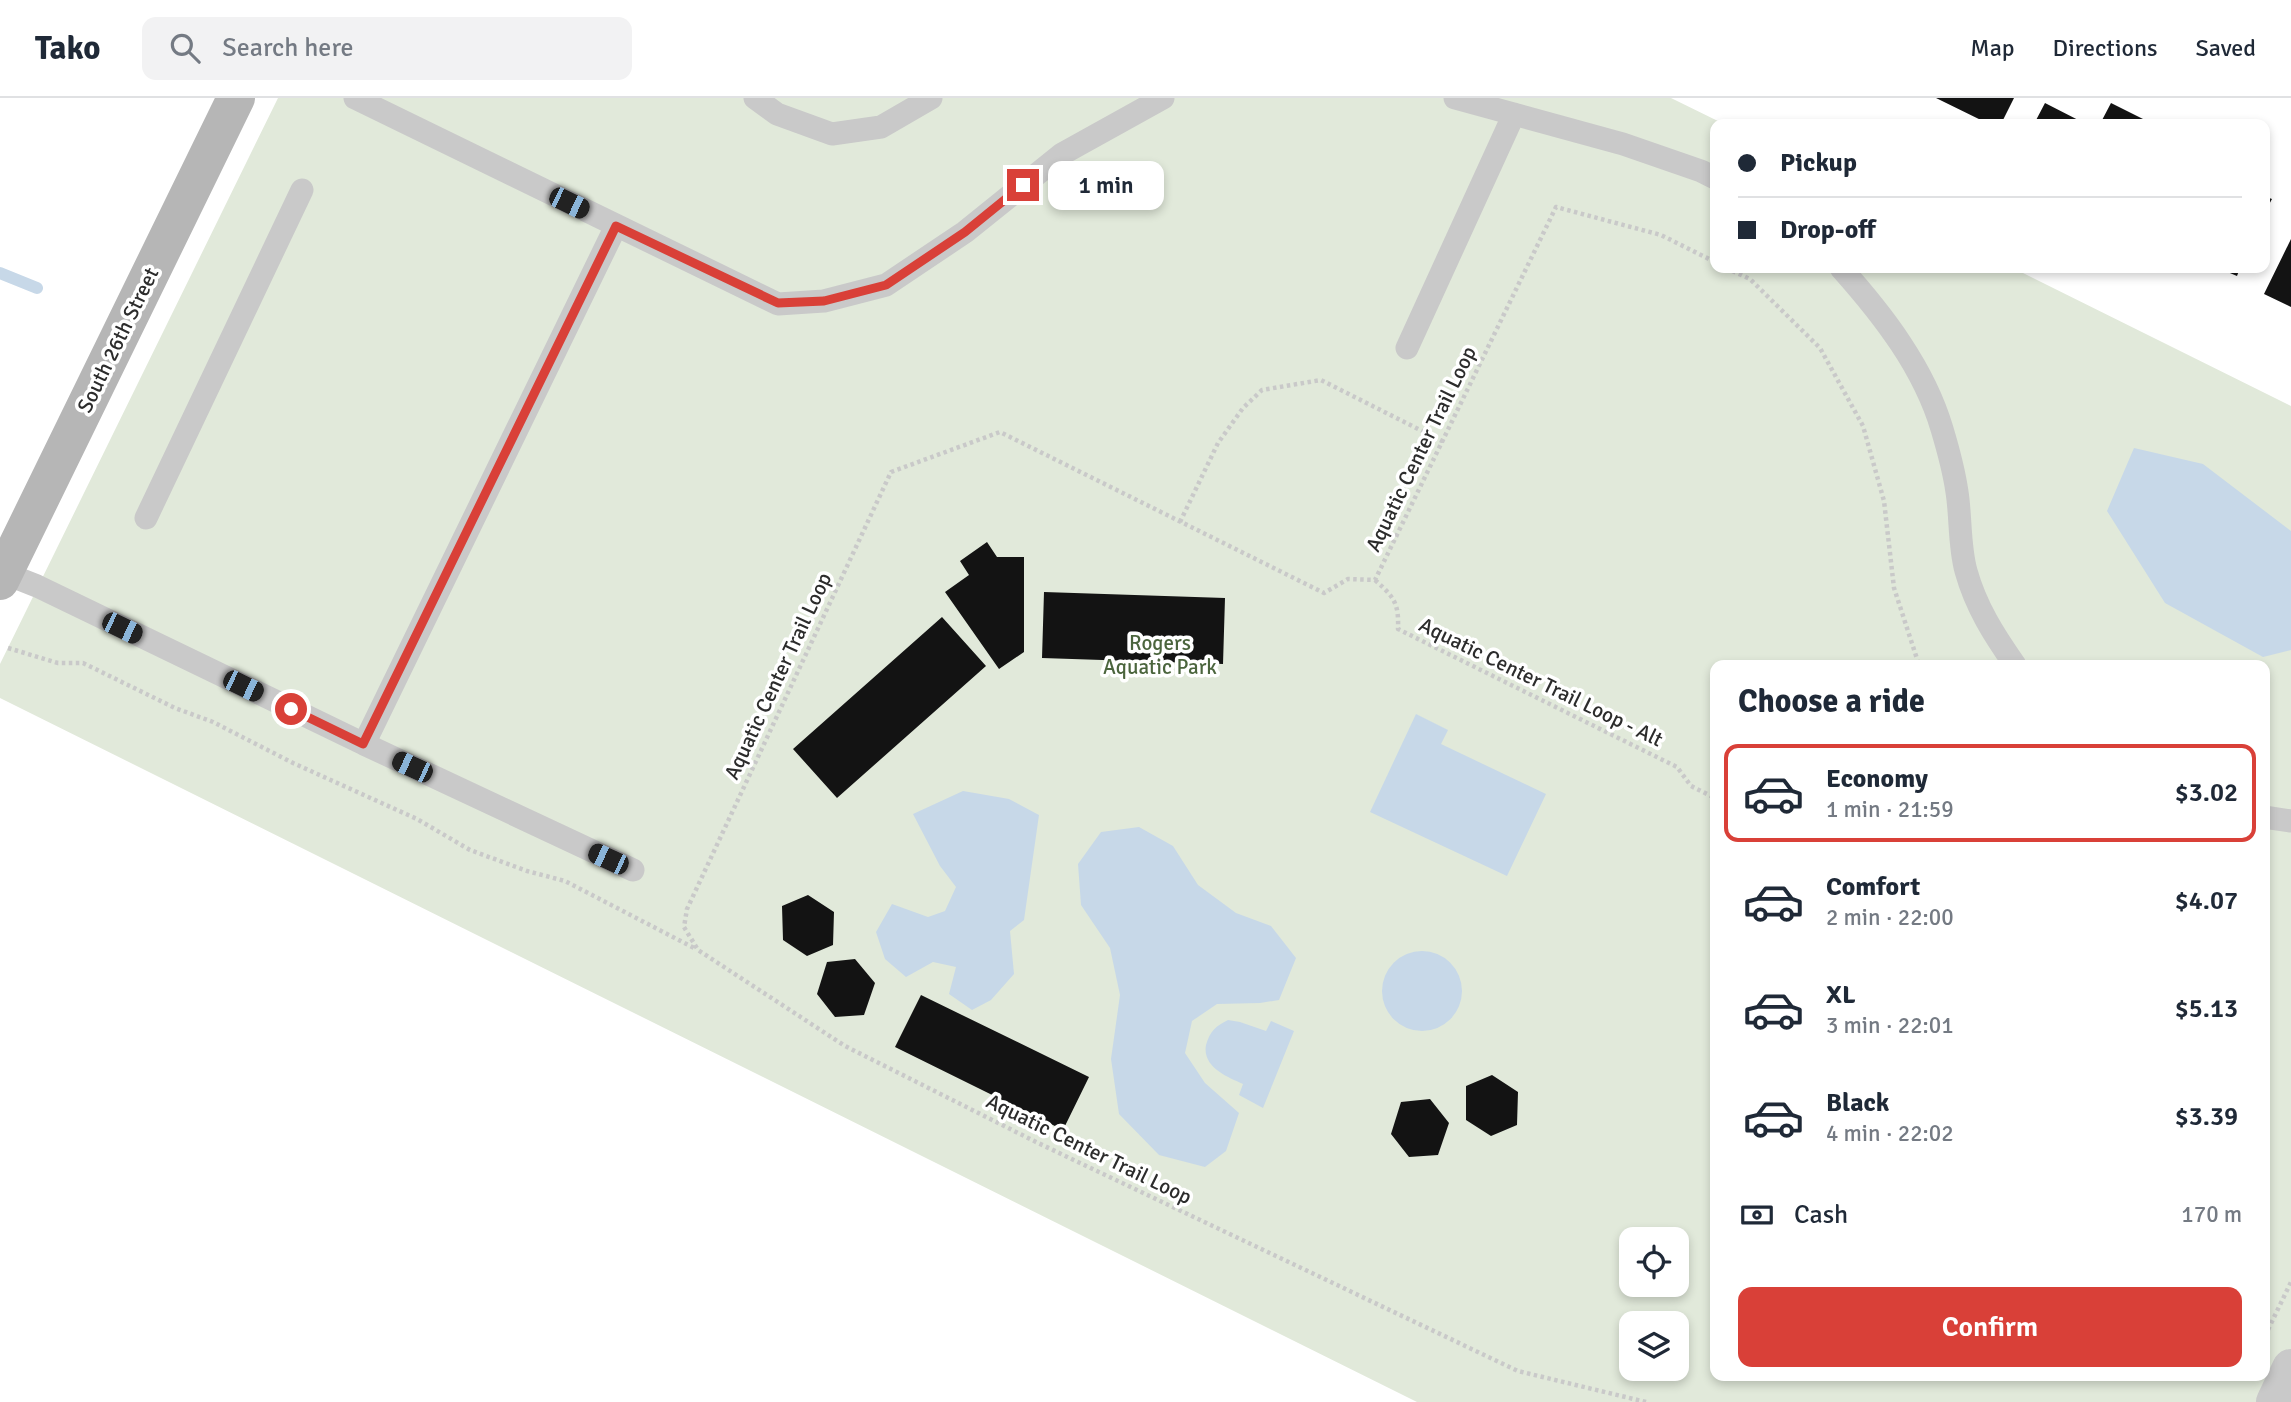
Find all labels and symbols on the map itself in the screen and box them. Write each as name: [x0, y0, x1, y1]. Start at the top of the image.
callout: 1 min: [1048, 160, 1163, 210]
route end: [1007, 169, 1039, 201]
car: [546, 184, 593, 222]
street label: South 26th Street: [72, 263, 164, 417]
street label: Aquatic Center Trail Loop: [1360, 342, 1482, 556]
street label: Aquatic Center Trail Loop: [719, 568, 837, 784]
car: [99, 609, 146, 647]
street label: Aquatic Center Trail Loop - Alt: [1415, 612, 1667, 752]
park label: Rogers Aquatic Park: [1103, 630, 1217, 680]
car: [220, 667, 267, 705]
route start: [275, 693, 307, 725]
car: [389, 749, 436, 785]
car: [585, 841, 632, 877]
street label: Aquatic Center Trail Loop: [982, 1088, 1196, 1210]

